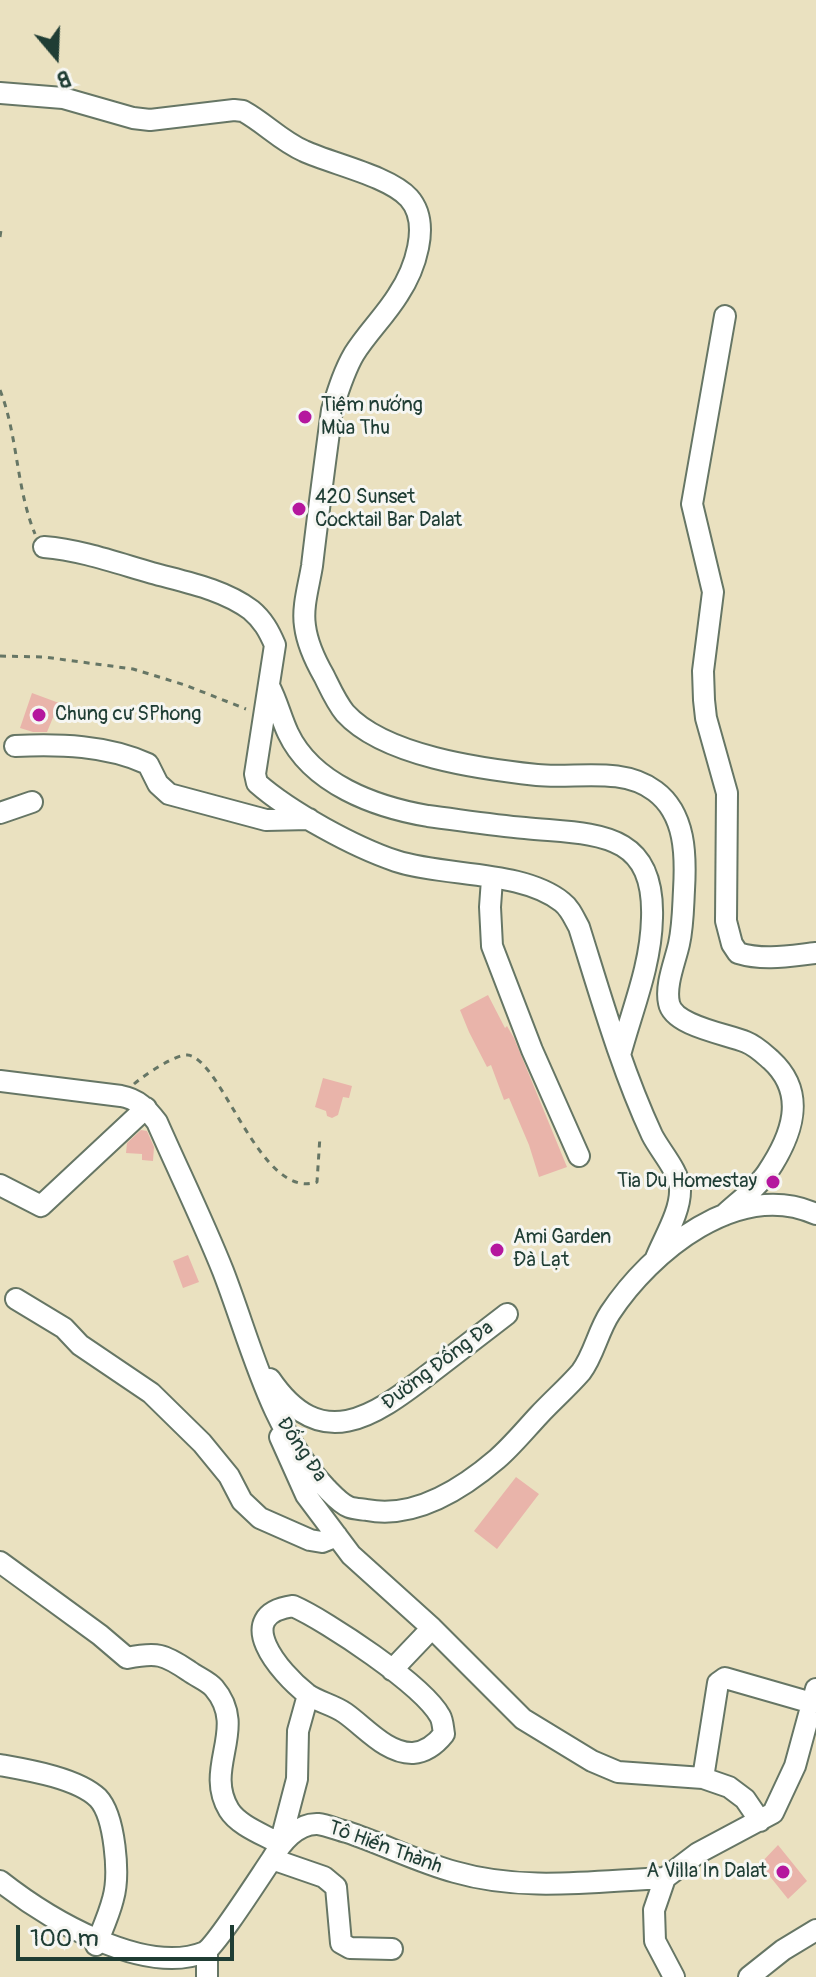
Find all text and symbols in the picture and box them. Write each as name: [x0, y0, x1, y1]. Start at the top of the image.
north arrow: [16, 16, 96, 96]
text: B: [53, 63, 74, 94]
place label: Tiệm nướng Mùa Thu: [321, 394, 423, 441]
marker: Tiệm nướng Mùa Thu: [296, 408, 314, 426]
place label: 420 Sunset Cocktail Bar Dalat: [315, 486, 462, 533]
marker: 420 Sunset Cocktail Bar Dalat: [290, 500, 308, 518]
place label: Chung cư SPhong: [55, 703, 201, 727]
marker: Chung cư SPhong: [30, 706, 48, 724]
place label: Tia Du Homestay: [617, 1170, 757, 1194]
marker: Tia Du Homestay: [764, 1173, 782, 1191]
place label: Ami Garden Đà Lạt: [513, 1226, 611, 1273]
marker: Ami Garden Đà Lạt: [488, 1241, 506, 1259]
street label: Đường Đống Đa: [377, 1316, 499, 1416]
street label: Đống Đa: [271, 1413, 331, 1487]
street label: Tô Hiến Thành: [325, 1816, 445, 1880]
place label: A Villa In Dalat: [646, 1860, 767, 1884]
marker: A Villa In Dalat: [774, 1863, 792, 1881]
scale bar: [20, 1909, 238, 1959]
text: 100 m: [30, 1924, 99, 1953]

